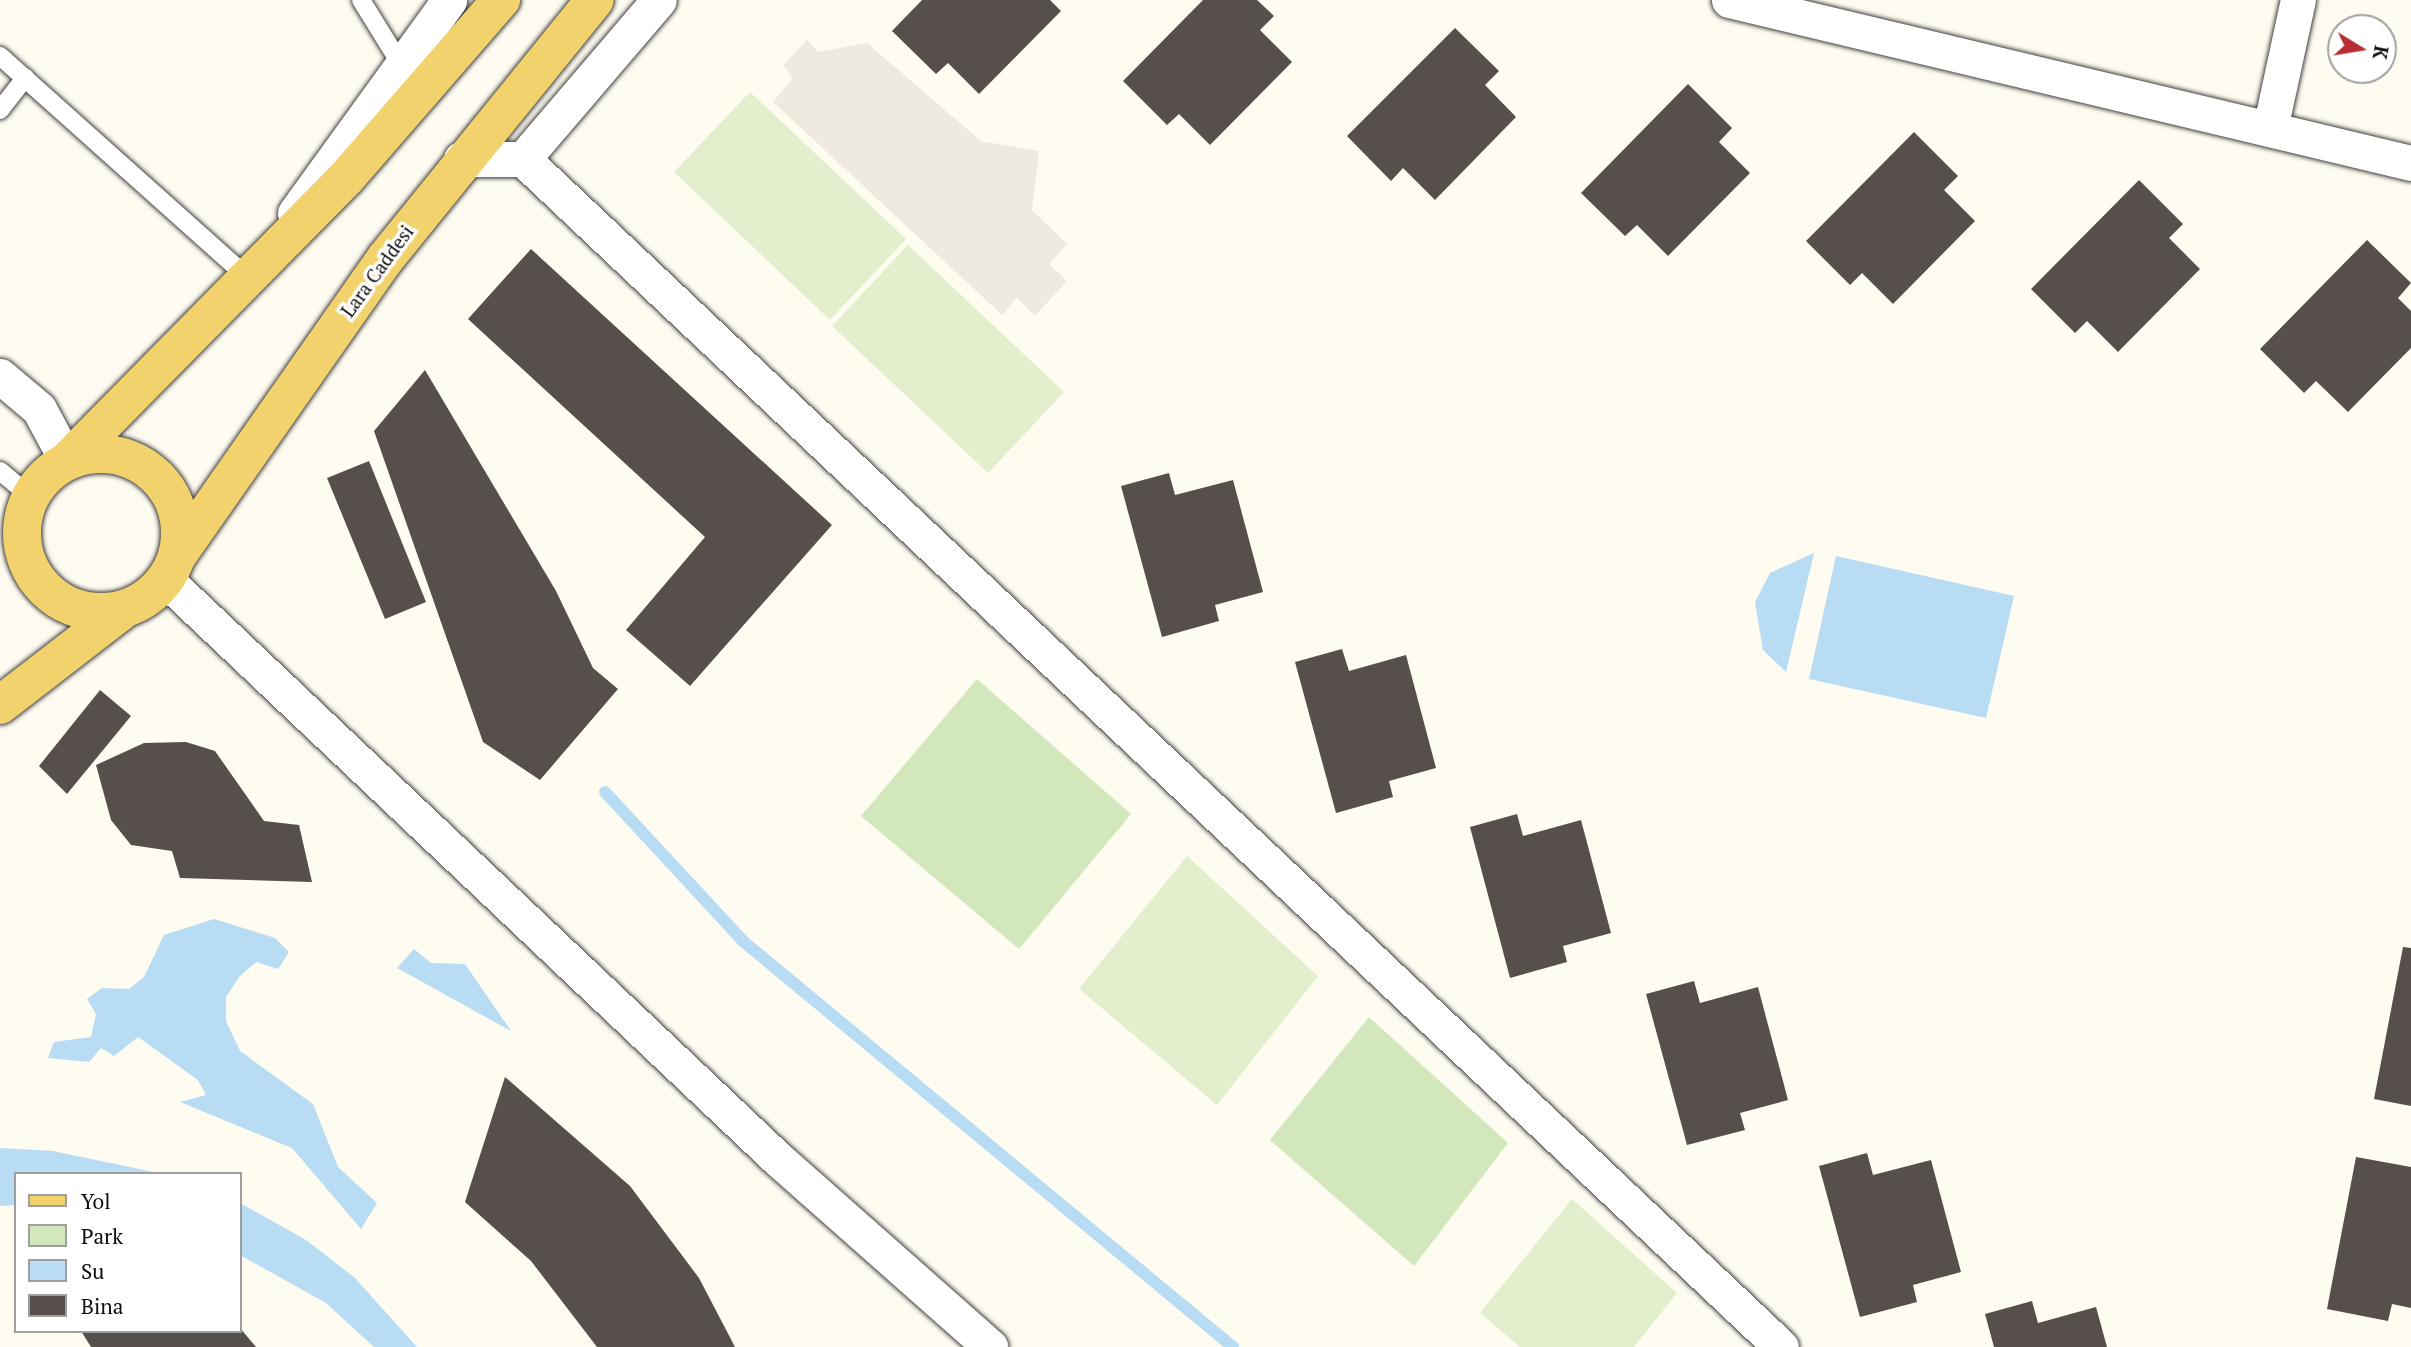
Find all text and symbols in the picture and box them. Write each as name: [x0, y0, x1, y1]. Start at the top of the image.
north arrow: [2327, 14, 2397, 84]
text: K: [2368, 44, 2395, 62]
street label: Lara Caddesi: [336, 221, 418, 321]
legend: [14, 1172, 242, 1333]
text: Yol: [81, 1187, 111, 1215]
text: Park: [81, 1222, 123, 1250]
text: Su: [81, 1257, 104, 1285]
text: Bina: [81, 1292, 123, 1320]

